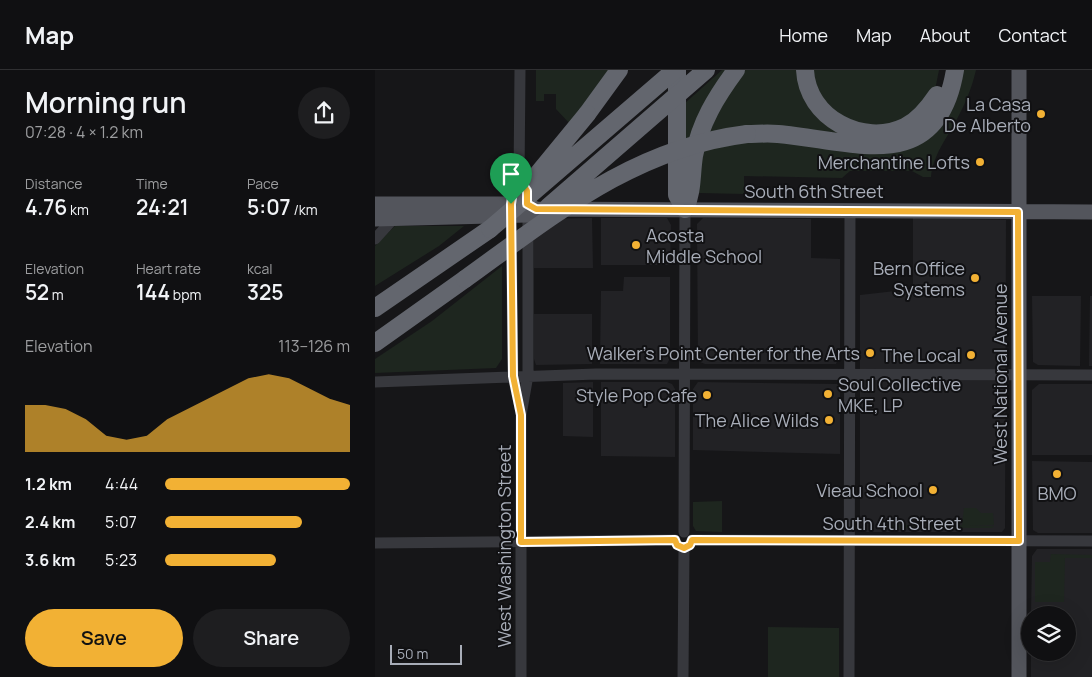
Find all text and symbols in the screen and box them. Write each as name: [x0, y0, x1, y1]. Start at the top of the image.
text: Map: [25, 18, 74, 51]
text: Home: [779, 23, 828, 47]
text: Map: [856, 23, 892, 47]
text: About: [920, 23, 970, 47]
text: Contact: [998, 23, 1067, 47]
text: Morning run: [25, 83, 186, 121]
button: share: [298, 87, 350, 139]
place label: La Casa De Alberto: [944, 92, 1031, 137]
marker: La Casa De Alberto: [1035, 108, 1047, 120]
text: 07:28 · 4 × 1.2 km: [25, 121, 143, 143]
place label: Merchantine Lofts: [818, 150, 970, 174]
pin: [490, 153, 532, 204]
marker: Merchantine Lofts: [974, 156, 986, 168]
icon: arrive: [497, 160, 525, 188]
text: Distance: [25, 174, 82, 193]
text: Time: [136, 174, 168, 193]
text: Pace: [247, 174, 279, 193]
street label: South 6th Street: [744, 179, 884, 203]
text: 4.76: [25, 193, 67, 221]
text: 24:21: [136, 193, 189, 221]
text: 5:07: [247, 193, 291, 221]
text: km: [67, 200, 89, 219]
text: /km: [291, 200, 318, 219]
place label: Acosta Middle School: [646, 223, 762, 268]
marker: Acosta Middle School: [630, 239, 642, 251]
place label: Bern Office Systems: [873, 256, 965, 301]
text: Elevation: [25, 259, 84, 278]
text: Heart rate: [136, 259, 201, 278]
text: kcal: [247, 259, 273, 278]
marker: Bern Office Systems: [969, 272, 981, 284]
text: 52: [25, 278, 49, 306]
text: 144: [136, 278, 170, 306]
text: 325: [247, 278, 284, 306]
street label: West National Avenue: [988, 283, 1012, 465]
text: m: [49, 285, 64, 304]
text: bpm: [170, 285, 201, 304]
text: Elevation: [25, 335, 93, 357]
text: 113–126 m: [278, 335, 350, 357]
place label: Walker's Point Center for the Arts: [587, 341, 860, 365]
place label: The Local: [882, 343, 961, 367]
marker: Walker's Point Center for the Arts: [864, 347, 876, 359]
marker: The Local: [965, 349, 977, 361]
place label: Soul Collective MKE, LP: [838, 372, 961, 417]
place label: Style Pop Cafe: [576, 383, 697, 407]
marker: Soul Collective MKE, LP: [822, 388, 834, 400]
marker: Style Pop Cafe: [701, 389, 713, 401]
place label: The Alice Wilds: [695, 408, 819, 432]
marker: The Alice Wilds: [823, 414, 835, 426]
street label: West Washington Street: [492, 445, 516, 647]
marker: BMO: [1051, 468, 1063, 480]
text: 1.2 km: [25, 473, 72, 495]
text: 4:44: [105, 473, 138, 495]
place label: Vieau School: [816, 478, 923, 502]
place label: BMO: [1037, 481, 1077, 505]
marker: Vieau School: [927, 484, 939, 496]
text: 2.4 km: [25, 511, 75, 533]
text: 5:07: [105, 511, 137, 533]
street label: South 4th Street: [823, 511, 961, 535]
text: 3.6 km: [25, 549, 75, 571]
text: 5:23: [105, 549, 137, 571]
map controls: [1021, 606, 1076, 661]
button: layers: [1021, 606, 1076, 661]
button: Save: [25, 609, 183, 667]
button: Share: [193, 609, 350, 667]
scale bar: [390, 642, 463, 665]
text: 50 m: [397, 644, 428, 663]

